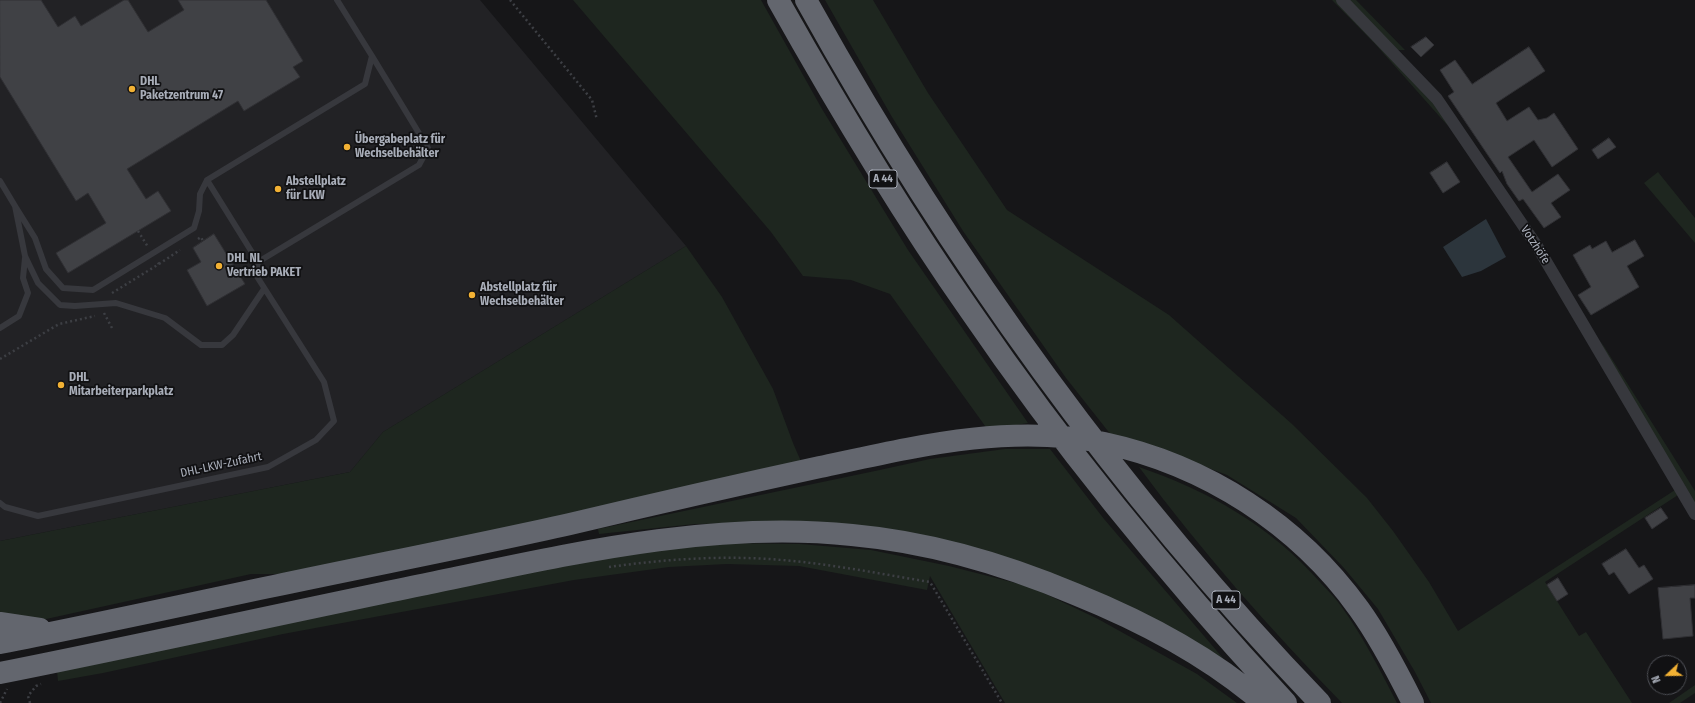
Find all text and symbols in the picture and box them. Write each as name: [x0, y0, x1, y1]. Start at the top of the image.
place label: DHL Paketzentrum 47: [140, 75, 223, 103]
marker: DHL Paketzentrum 47: [127, 84, 137, 94]
place label: Übergabeplatz für Wechselbehälter: [355, 133, 445, 161]
marker: Übergabeplatz für Wechselbehälter: [342, 142, 352, 152]
road number: A 44: [869, 170, 897, 188]
place label: Abstellplatz für LKW: [286, 175, 346, 203]
marker: Abstellplatz für LKW: [273, 184, 283, 194]
street label: Votzhöfe: [1517, 223, 1553, 267]
place label: DHL NL Vertrieb PAKET: [227, 252, 301, 280]
marker: DHL NL Vertrieb PAKET: [214, 261, 224, 271]
place label: Abstellplatz für Wechselbehälter: [480, 281, 564, 309]
marker: Abstellplatz für Wechselbehälter: [467, 290, 477, 300]
place label: DHL Mitarbeiterparkplatz: [69, 371, 173, 399]
marker: DHL Mitarbeiterparkplatz: [56, 380, 66, 390]
street label: DHL-LKW-Zufahrt: [179, 449, 263, 481]
road number: A 44: [1212, 591, 1240, 609]
north arrow: [1647, 655, 1687, 695]
text: N: [1649, 674, 1664, 685]

